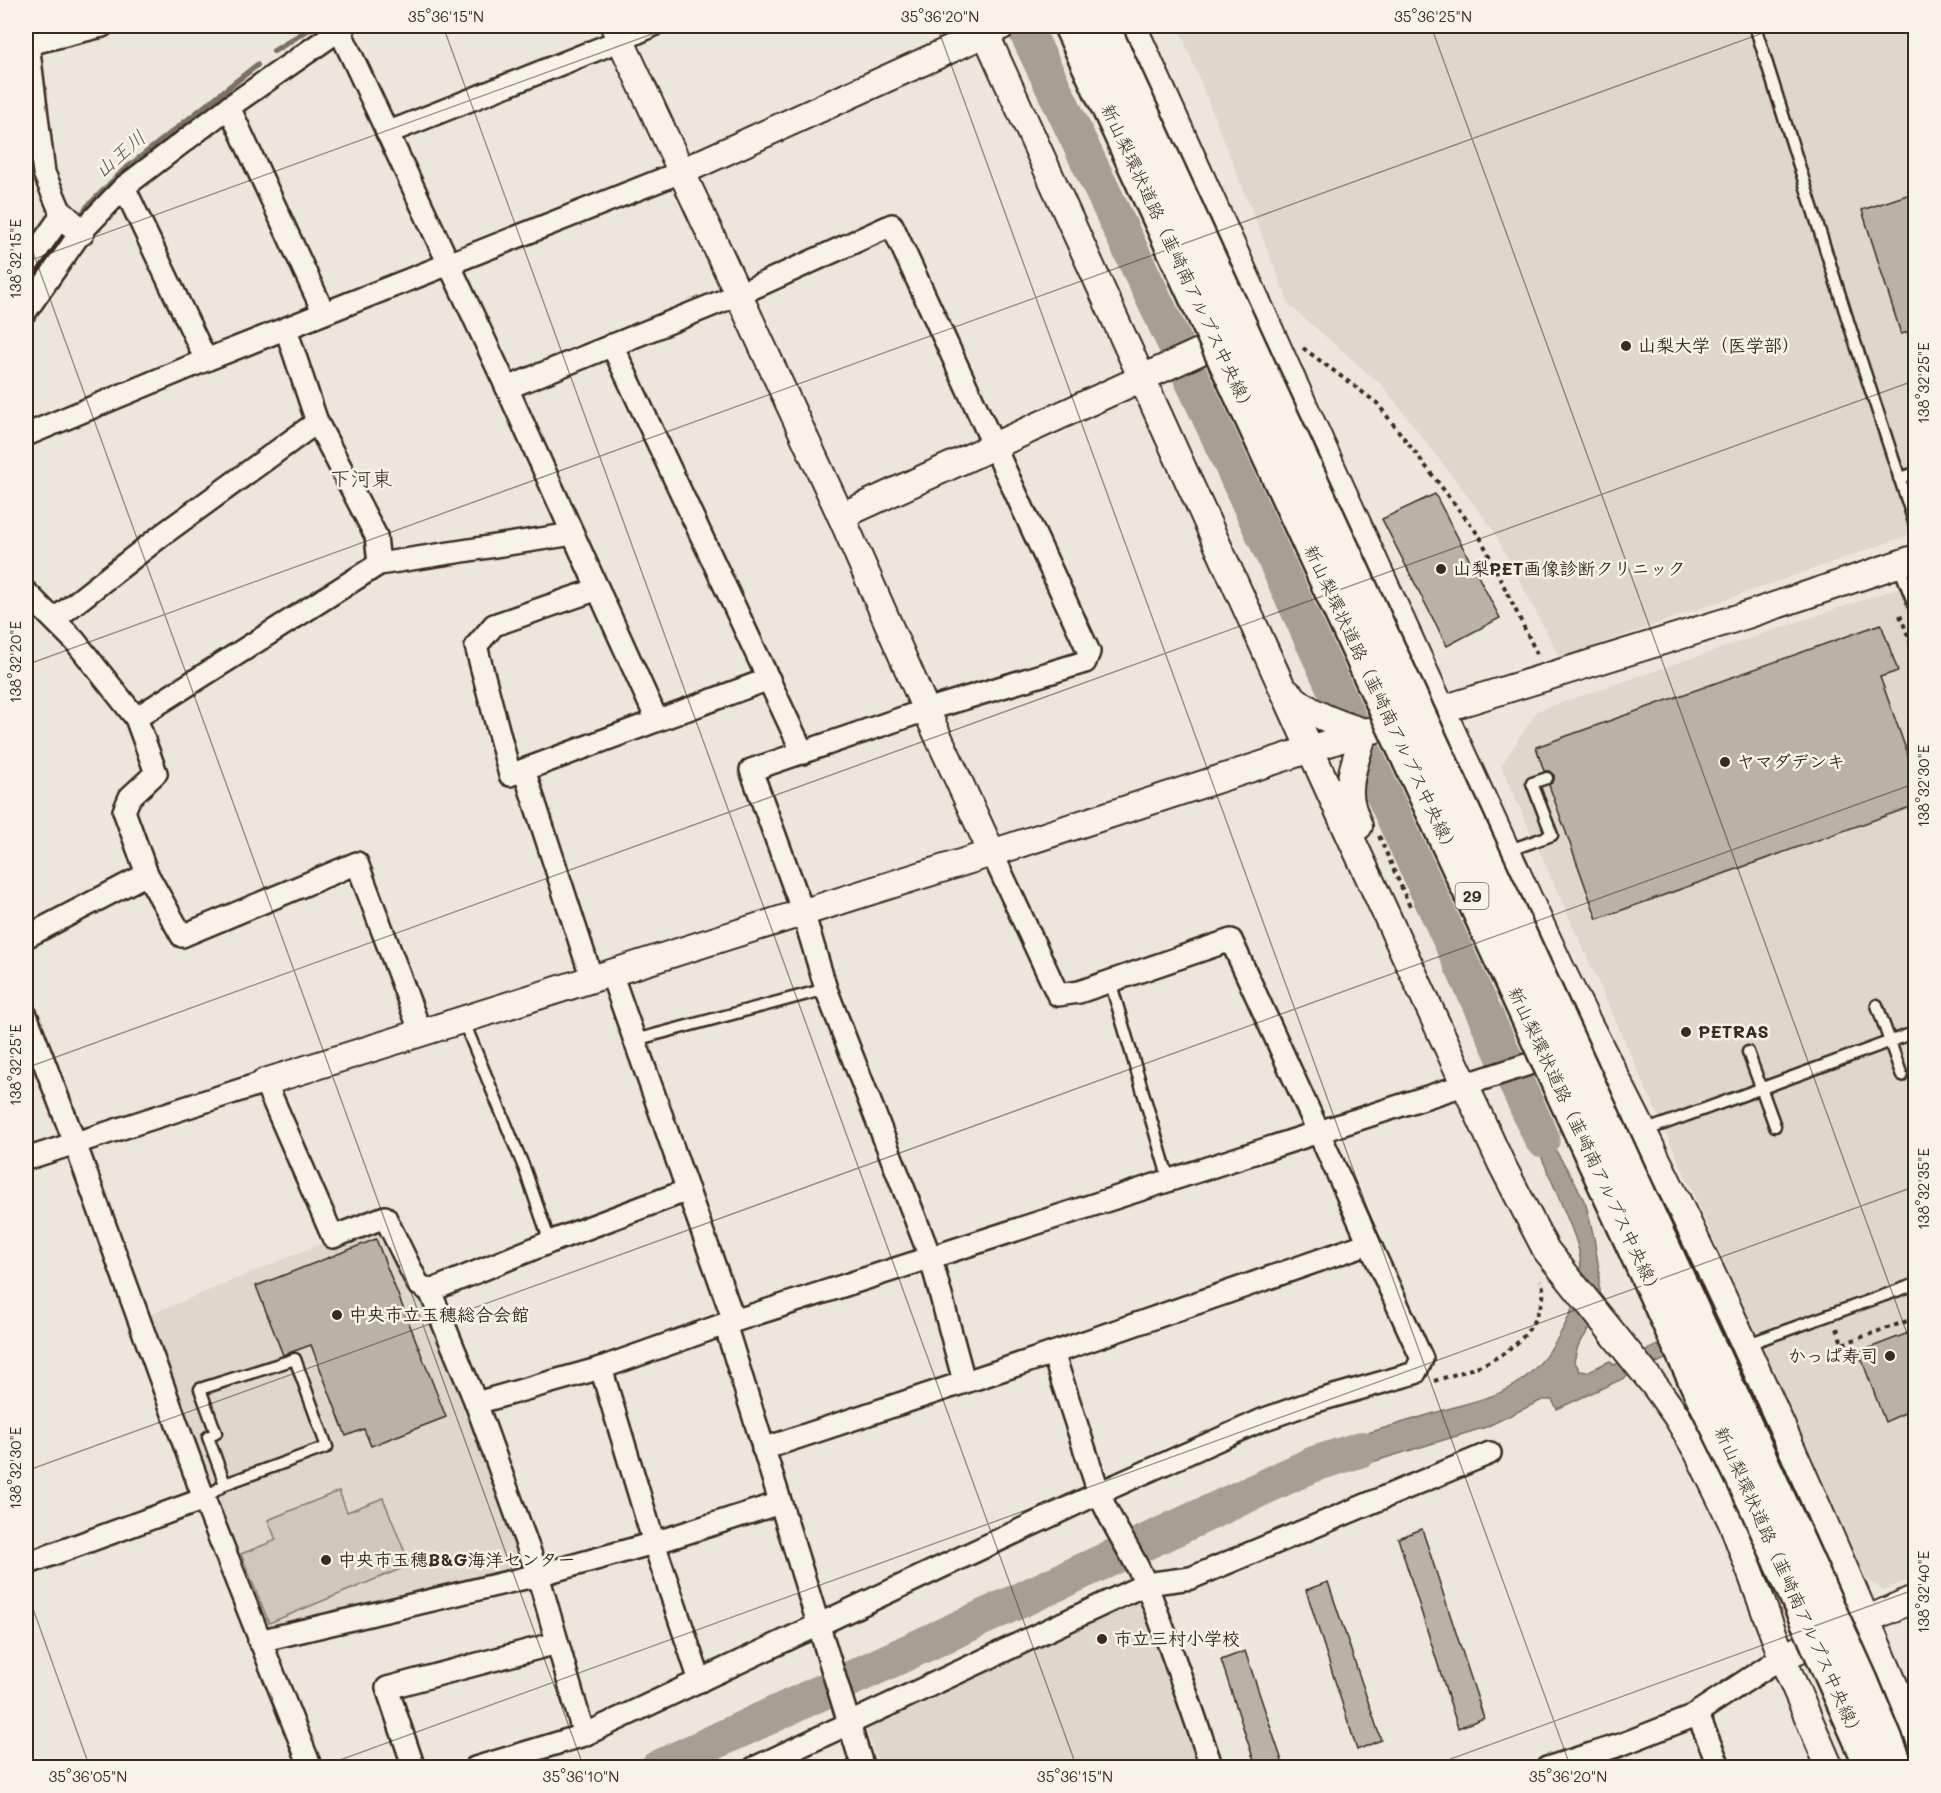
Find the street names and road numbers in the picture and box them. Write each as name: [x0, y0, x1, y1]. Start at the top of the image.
street label: 新山梨環状道路（韮崎南アルプス中央線）: [1096, 99, 1262, 418]
street label: 新山梨環状道路（韮崎南アルプス中央線）: [1299, 540, 1465, 859]
road number: 29: [1456, 883, 1488, 909]
street label: 新山梨環状道路（韮崎南アルプス中央線）: [1503, 982, 1669, 1301]
street label: 新山梨環状道路（韮崎南アルプス中央線）: [1710, 1422, 1870, 1743]

